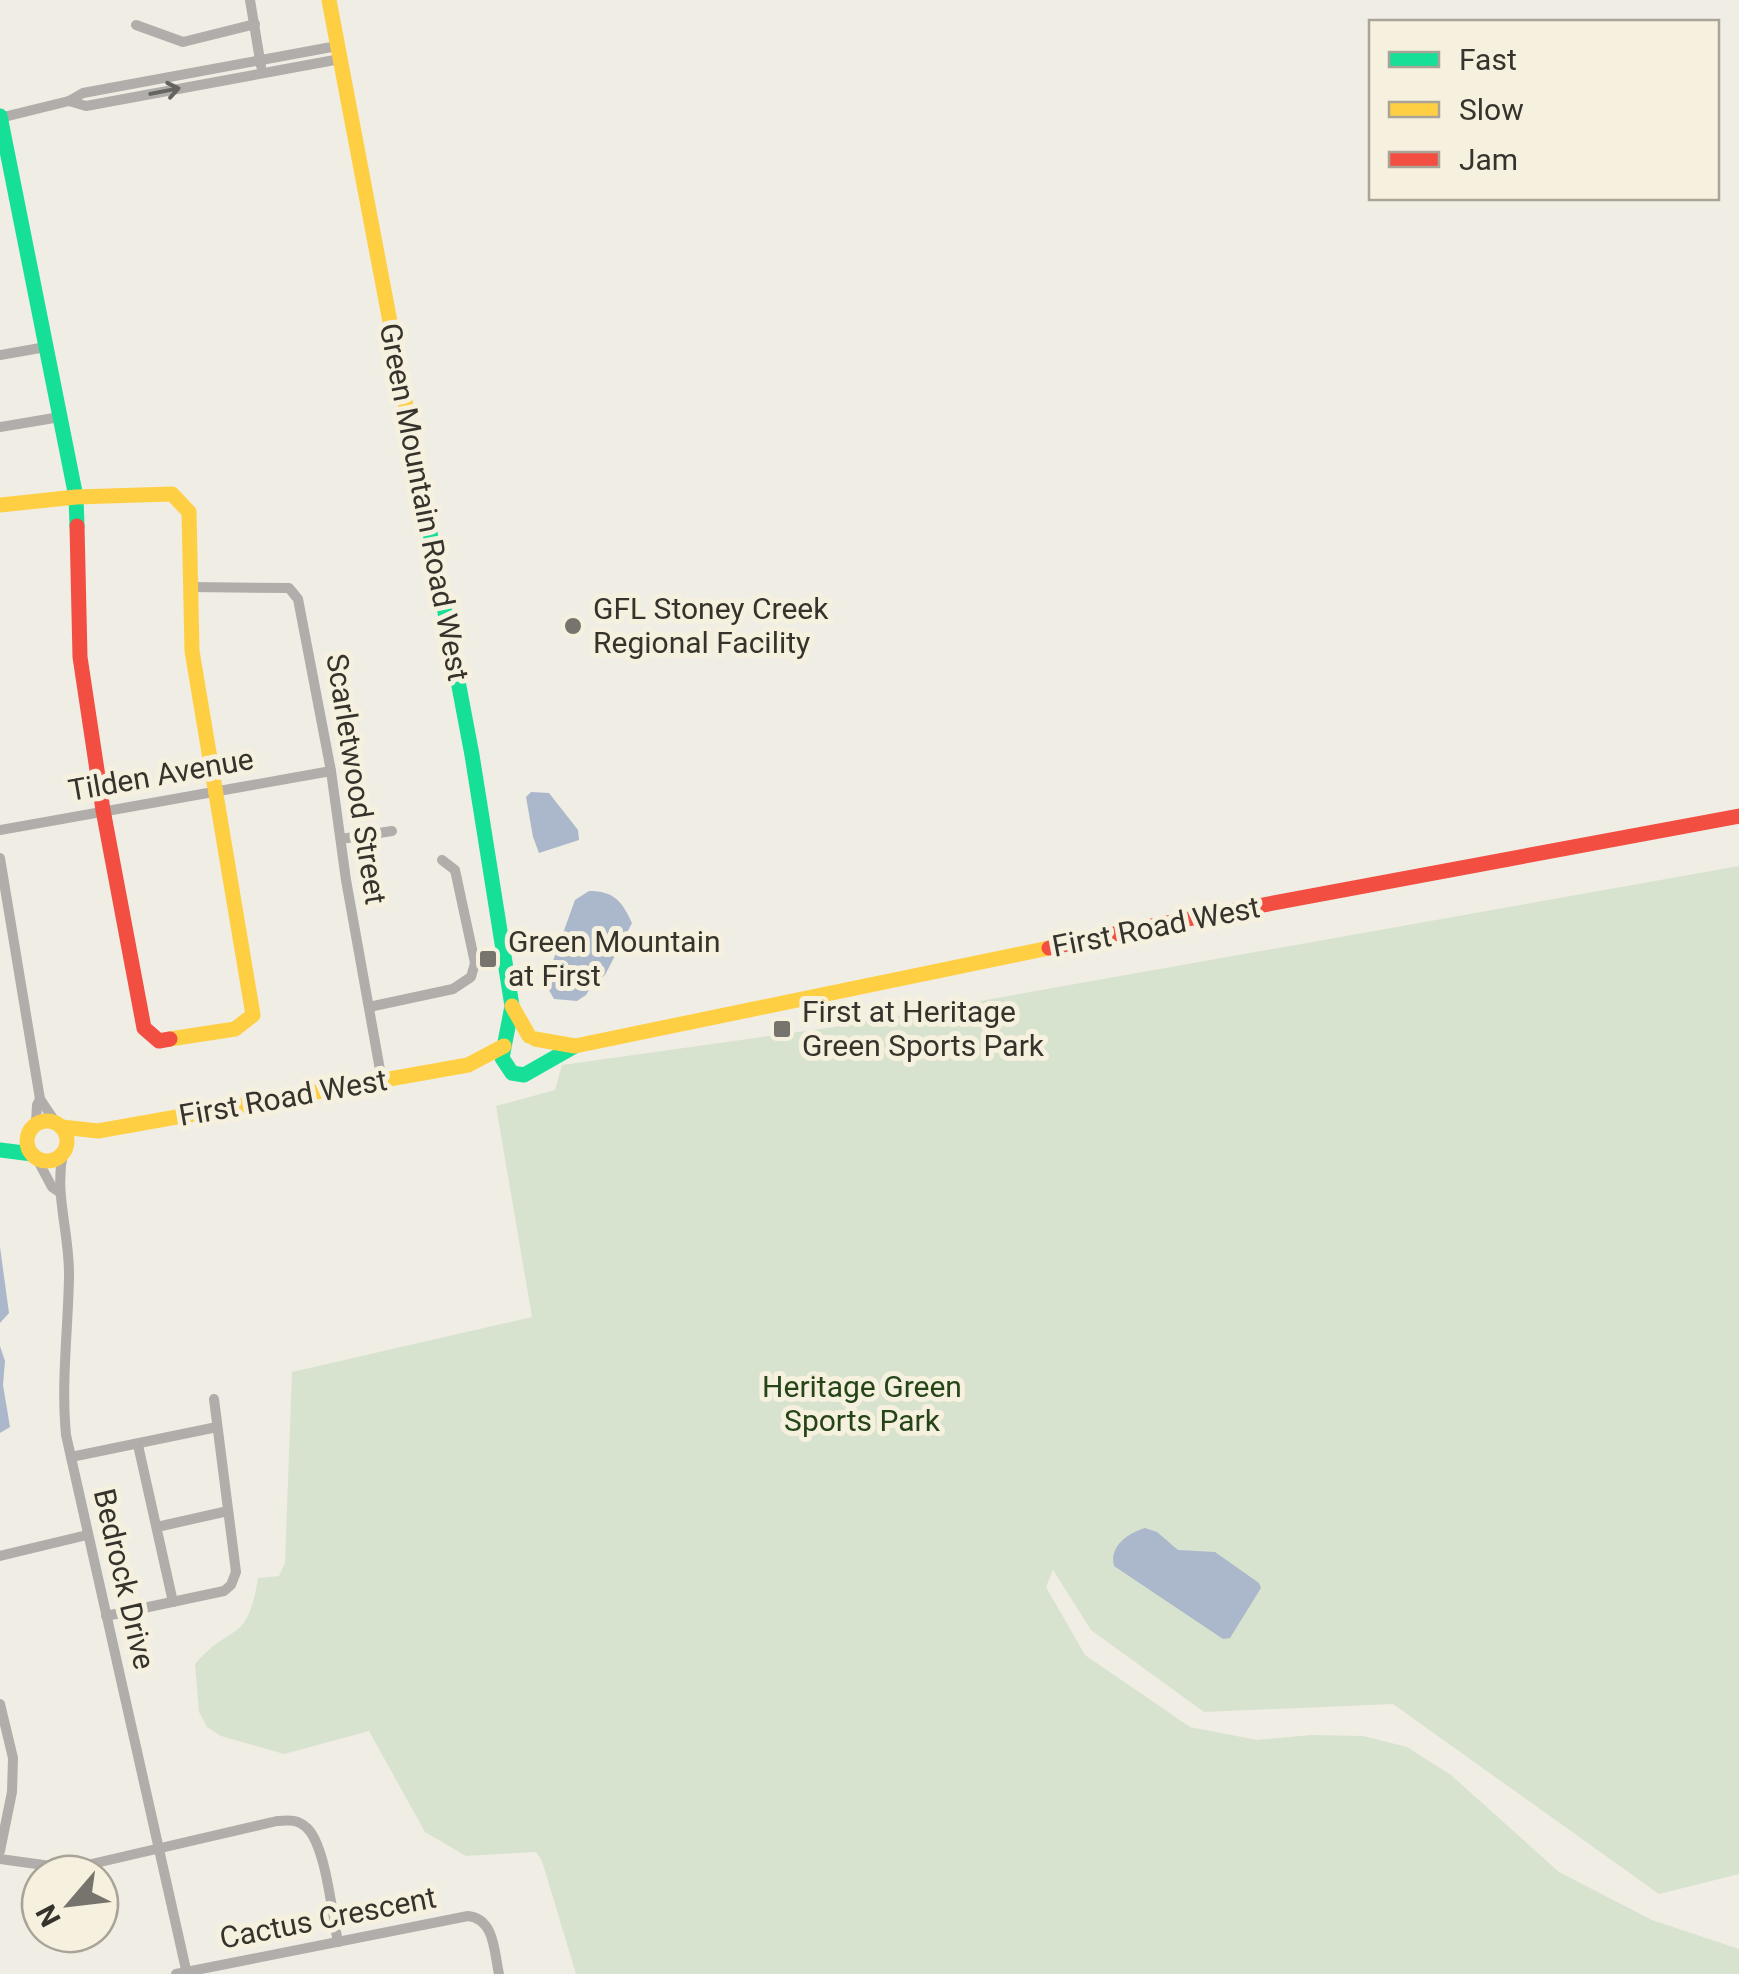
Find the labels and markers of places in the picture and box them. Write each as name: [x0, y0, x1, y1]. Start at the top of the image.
place label: GFL Stoney Creek Regional Facility: [593, 591, 829, 660]
marker: GFL Stoney Creek Regional Facility: [562, 615, 584, 637]
place label: Green Mountain at First: [508, 924, 721, 993]
marker: Green Mountain at First: [477, 948, 499, 970]
place label: First at Heritage Green Sports Park: [802, 994, 1045, 1063]
marker: First at Heritage Green Sports Park: [771, 1018, 793, 1040]

